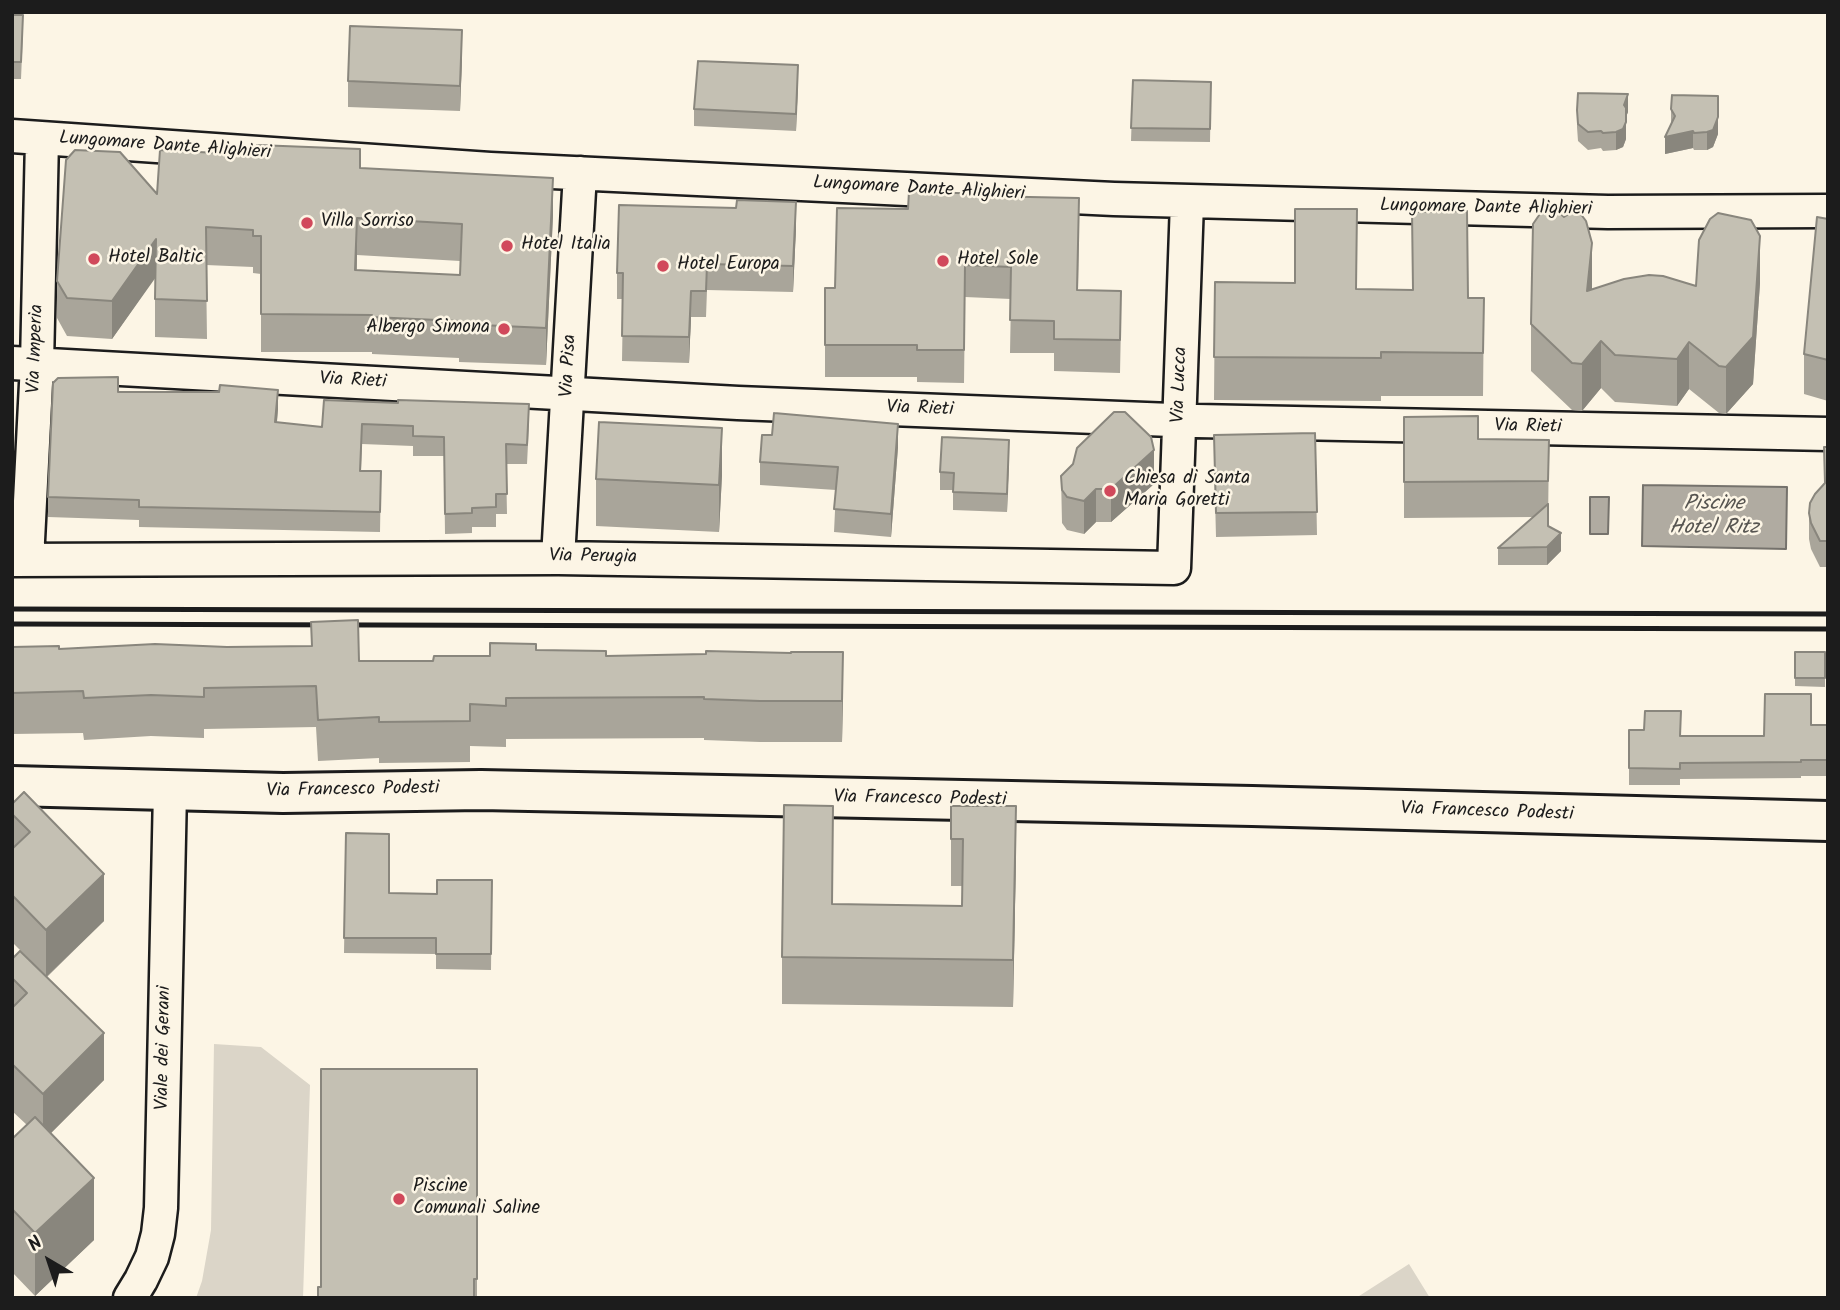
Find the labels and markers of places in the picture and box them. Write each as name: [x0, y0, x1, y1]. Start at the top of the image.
place label: Villa Sorriso: [321, 212, 414, 234]
marker: Villa Sorriso: [299, 215, 315, 231]
place label: Hotel Italia: [521, 235, 611, 257]
marker: Hotel Italia: [499, 238, 515, 254]
place label: Hotel Baltic: [108, 248, 204, 270]
place label: Hotel Sole: [957, 250, 1038, 272]
marker: Hotel Baltic: [86, 251, 102, 267]
marker: Hotel Sole: [935, 253, 951, 269]
place label: Hotel Europa: [677, 255, 780, 277]
marker: Hotel Europa: [655, 258, 671, 274]
place label: Albergo Simona: [366, 318, 490, 340]
marker: Albergo Simona: [496, 321, 512, 337]
place label: Chiesa di Santa Maria Goretti: [1124, 469, 1250, 513]
marker: Chiesa di Santa Maria Goretti: [1102, 483, 1118, 499]
place label: Piscine Comunali Saline: [413, 1177, 540, 1221]
marker: Piscine Comunali Saline: [391, 1191, 407, 1207]

